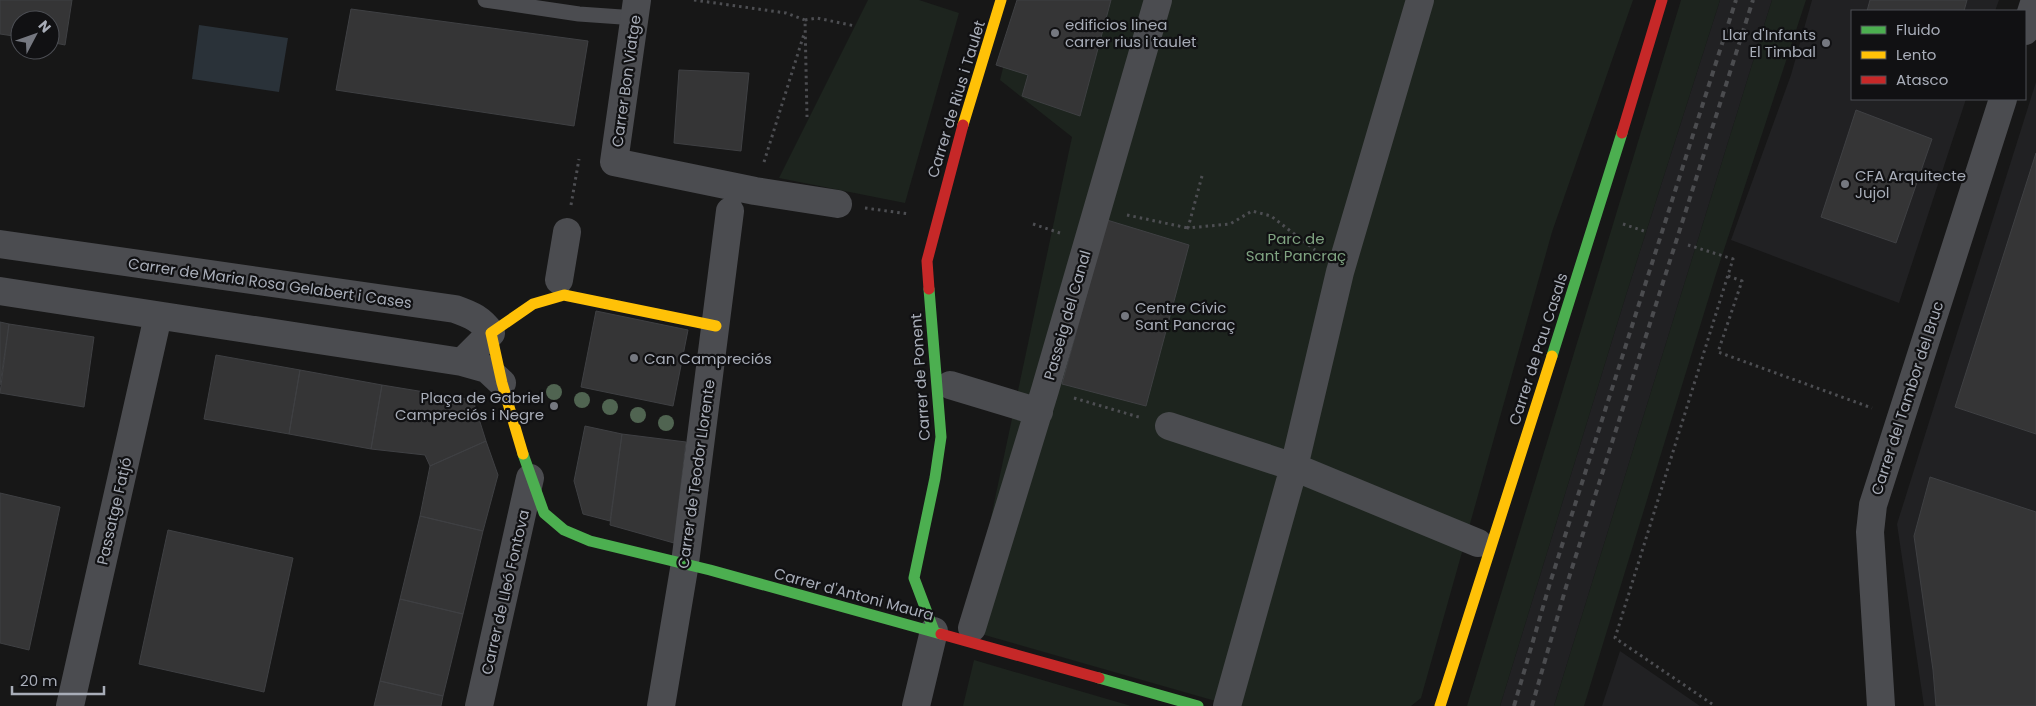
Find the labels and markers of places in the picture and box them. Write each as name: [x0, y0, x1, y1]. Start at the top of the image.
place label: edificios linea carrer rius i taulet: [1065, 14, 1196, 52]
place label: Llar d'Infants El Timbal: [1722, 24, 1816, 62]
marker: edificios linea carrer rius i taulet: [1049, 27, 1061, 39]
marker: Llar d'Infants El Timbal: [1820, 37, 1832, 49]
place label: CFA Arquitecte Jujol: [1855, 165, 1966, 203]
marker: CFA Arquitecte Jujol: [1839, 178, 1851, 190]
place label: Centre Cívic Sant Pancraç: [1135, 297, 1235, 335]
marker: Centre Cívic Sant Pancraç: [1119, 310, 1131, 322]
place label: Can Campreciós: [644, 348, 772, 369]
marker: Can Campreciós: [628, 352, 640, 364]
place label: Plaça de Gabriel Campreciós i Negre: [395, 387, 544, 425]
marker: Plaça de Gabriel Campreciós i Negre: [548, 400, 560, 412]

